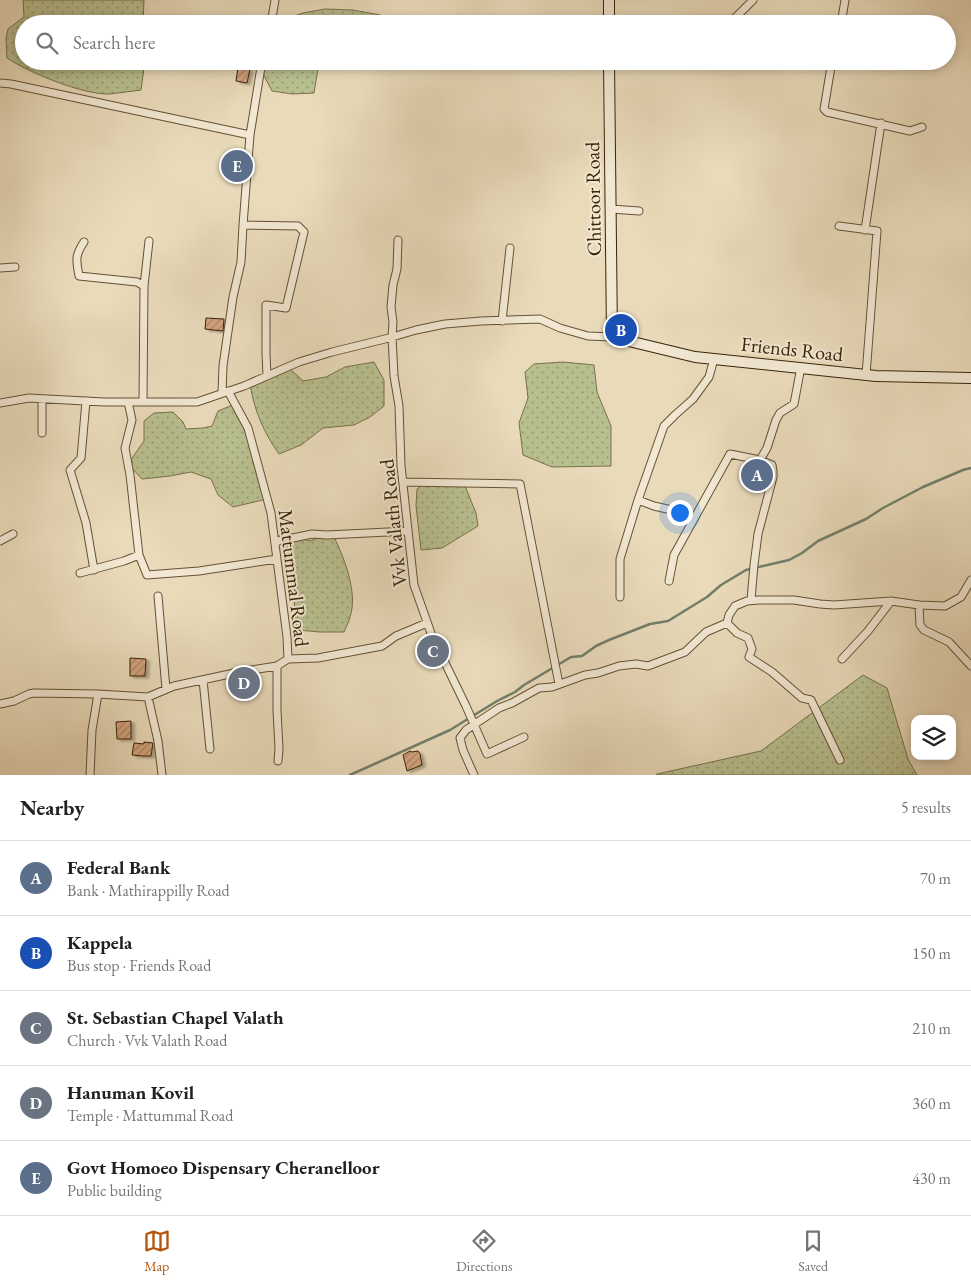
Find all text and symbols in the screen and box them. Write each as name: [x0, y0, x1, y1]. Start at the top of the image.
search box: [15, 15, 956, 70]
icon: search: [33, 29, 61, 57]
text: Search here: [73, 30, 155, 55]
street label: Chittoor Road: [579, 141, 607, 256]
pin: E: [221, 147, 253, 185]
pin: B: [605, 311, 637, 349]
street label: Friends Road: [740, 331, 845, 367]
pin: A: [741, 456, 773, 494]
street label: Vvk Valath Road: [373, 457, 413, 588]
your location: [667, 500, 693, 526]
street label: Mattummal Road: [273, 508, 315, 649]
pin: C: [417, 632, 449, 670]
pin: D: [228, 664, 260, 702]
map controls: [911, 715, 956, 760]
button: layers: [911, 715, 956, 760]
text: Nearby: [20, 794, 84, 821]
text: 5 results: [901, 797, 951, 818]
text: Federal Bank: [67, 855, 170, 880]
text: A: [30, 868, 42, 889]
text: 70 m: [920, 868, 951, 889]
text: Bank · Mathirappilly Road: [67, 880, 230, 901]
text: Kappela: [67, 930, 132, 955]
text: B: [31, 943, 41, 964]
text: 150 m: [912, 943, 951, 964]
text: Bus stop · Friends Road: [67, 955, 211, 976]
text: St. Sebastian Chapel Valath: [67, 1005, 284, 1030]
text: C: [30, 1018, 42, 1039]
text: 210 m: [912, 1018, 951, 1039]
text: Church · Vvk Valath Road: [67, 1030, 227, 1051]
text: Hanuman Kovil: [67, 1080, 194, 1105]
text: D: [30, 1093, 42, 1114]
text: 360 m: [912, 1093, 951, 1114]
text: Temple · Mattummal Road: [67, 1105, 233, 1126]
text: Govt Homoeo Dispensary Cheranelloor: [67, 1155, 380, 1180]
text: E: [31, 1168, 41, 1189]
text: 430 m: [912, 1168, 951, 1189]
text: Public building: [67, 1180, 162, 1201]
tab: Map: [143, 1227, 171, 1275]
tab: Directions: [456, 1227, 513, 1275]
tab: Saved: [798, 1227, 828, 1275]

